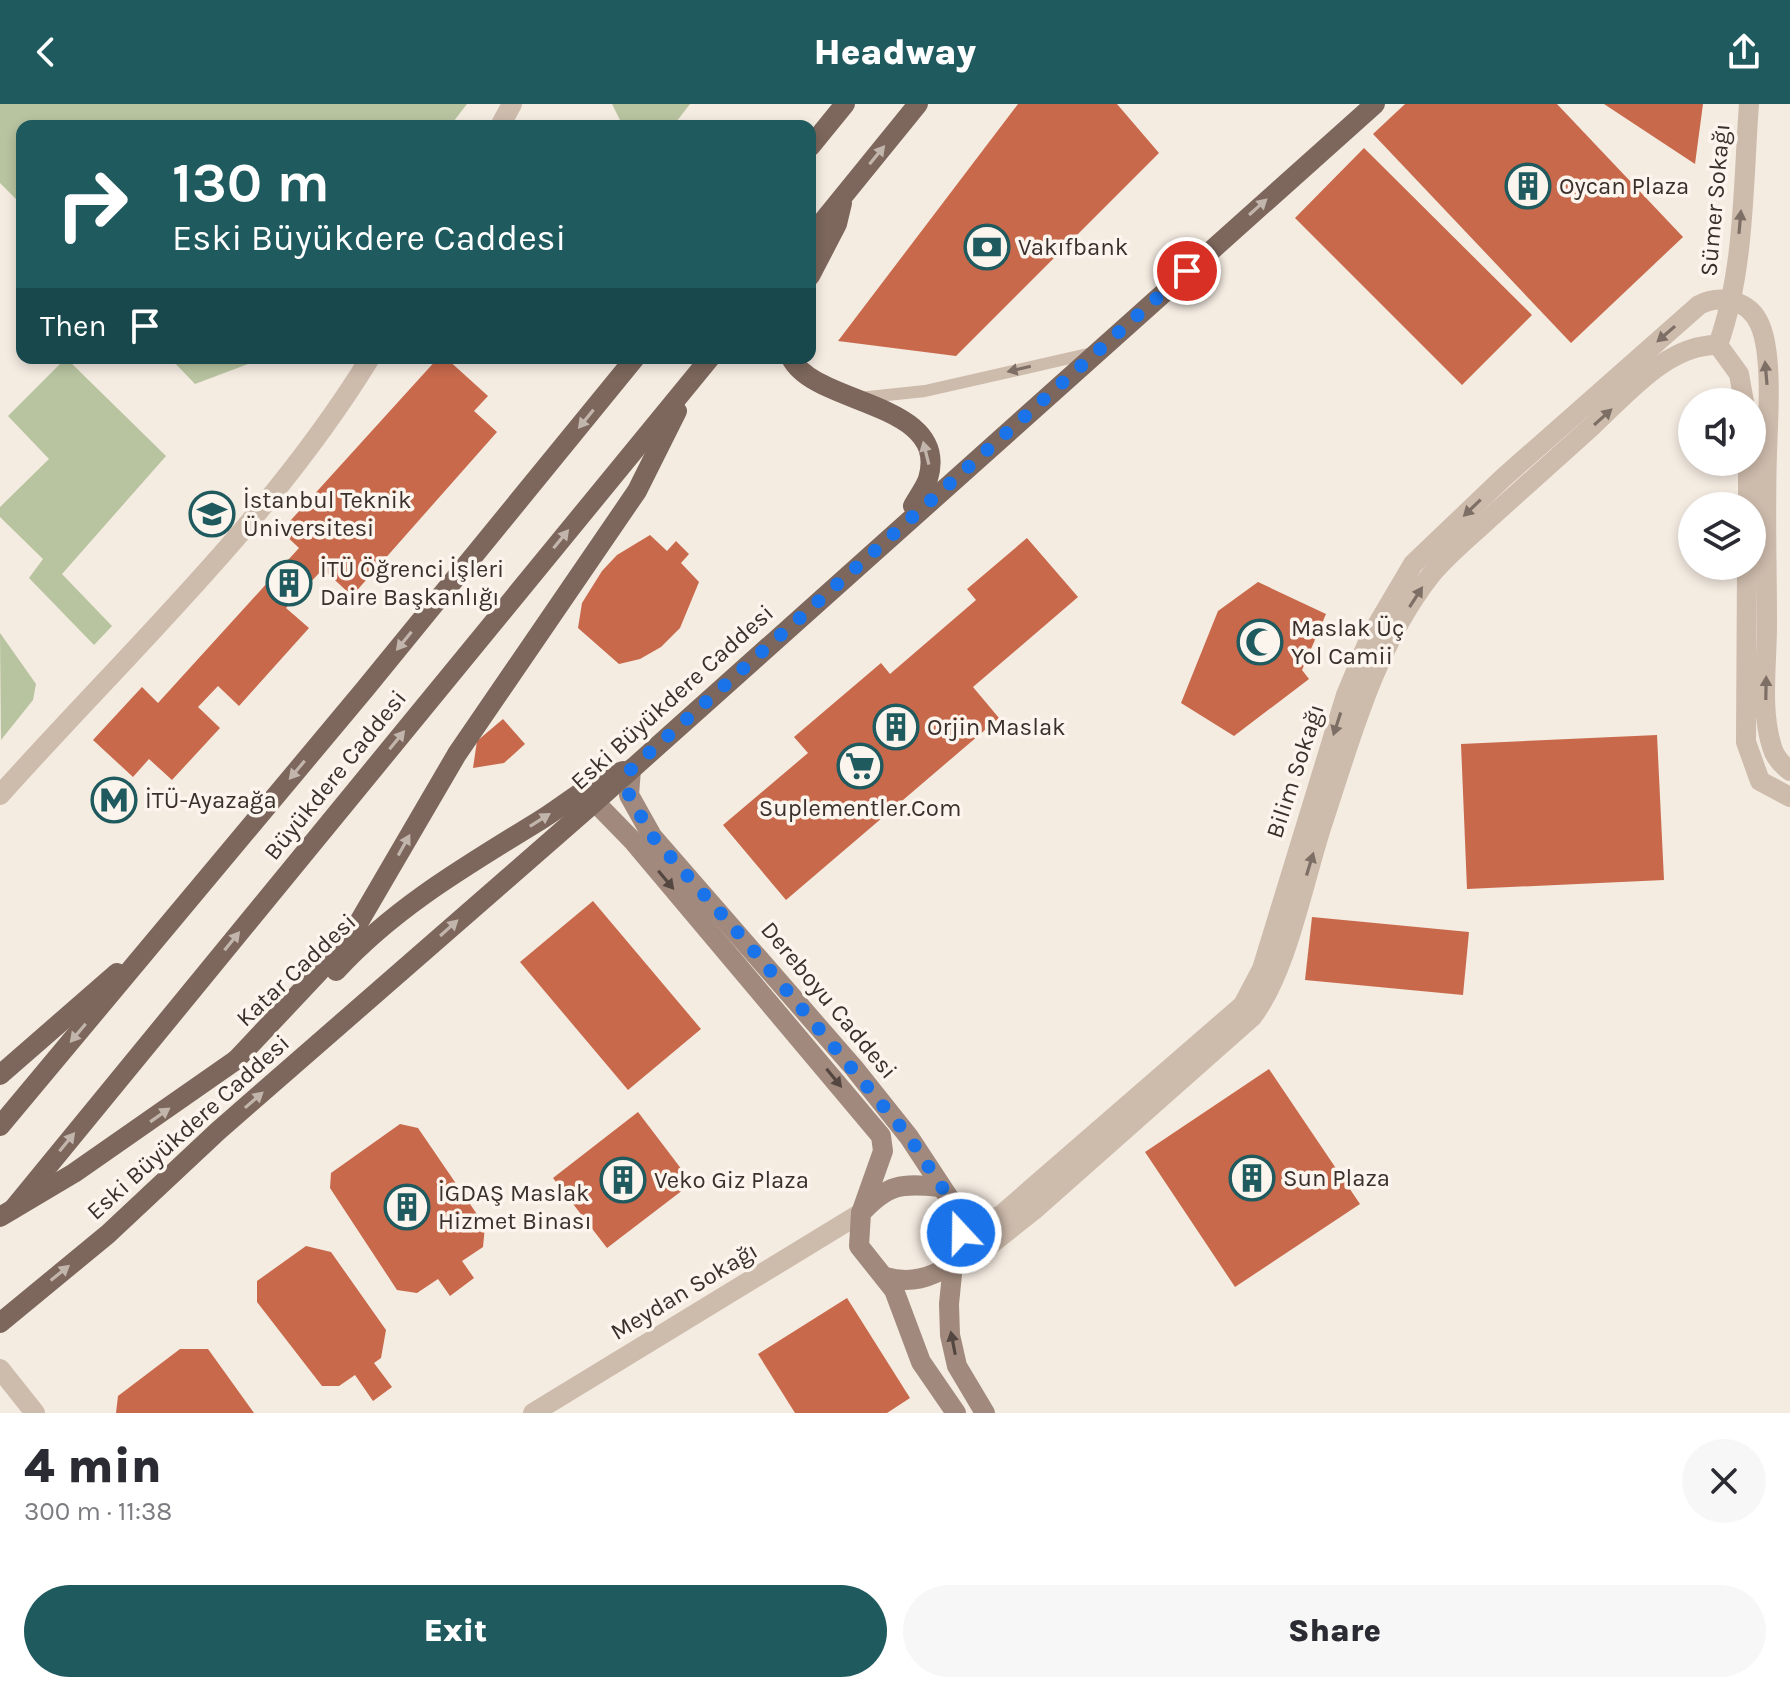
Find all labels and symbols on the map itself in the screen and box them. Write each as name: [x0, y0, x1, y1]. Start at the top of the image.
street label: Sümer Sokağı: [1694, 122, 1736, 278]
one-way arrow: [868, 145, 885, 165]
building icon: Oycan Plaza: [1504, 162, 1552, 210]
place label: Oycan Plaza: [1559, 172, 1689, 200]
one-way arrow: [1249, 199, 1268, 217]
one-way arrow: [1734, 209, 1747, 234]
bank icon: Vakıfbank: [963, 223, 1011, 271]
place label: Vakıfbank: [1018, 233, 1128, 261]
pin: [1153, 237, 1221, 305]
one-way arrow: [1656, 325, 1676, 342]
one-way arrow: [1759, 360, 1772, 385]
one-way arrow: [1007, 363, 1032, 376]
one-way arrow: [578, 408, 595, 428]
one-way arrow: [1592, 409, 1612, 426]
one-way arrow: [919, 440, 932, 465]
place label: İstanbul Teknik Üniversitesi: [243, 486, 411, 542]
school or university icon: İstanbul Teknik Üniversitesi: [188, 490, 236, 538]
one-way arrow: [1463, 498, 1482, 516]
one-way arrow: [552, 529, 569, 549]
place label: İTÜ Öğrenci İşleri Daire Başkanlığı: [320, 555, 504, 611]
building icon: İTÜ Öğrenci İşleri Daire Başkanlığı: [265, 559, 313, 607]
one-way arrow: [1408, 586, 1423, 608]
street label: Eski Büyükdere Caddesi: [565, 599, 779, 795]
place label: Maslak Üç Yol Camii: [1291, 614, 1404, 670]
mosque icon: Maslak Üç Yol Camii: [1236, 618, 1284, 666]
one-way arrow: [395, 631, 412, 652]
one-way arrow: [1760, 675, 1773, 700]
street label: Büyükdere Caddesi: [258, 684, 412, 866]
street label: Bilim Sokağı: [1260, 701, 1330, 841]
building icon: Orjin Maslak: [872, 703, 920, 751]
one-way arrow: [1330, 712, 1342, 736]
place label: Orjin Maslak: [927, 713, 1066, 741]
one-way arrow: [388, 730, 405, 750]
supermarket icon: Suplementler.Com: [836, 742, 884, 790]
one-way arrow: [289, 760, 306, 780]
metro station icon: İTÜ-Ayazağa: [90, 776, 138, 824]
place label: İTÜ-Ayazağa: [145, 786, 277, 814]
place label: Suplementler.Com: [759, 794, 961, 822]
one-way arrow: [529, 813, 551, 827]
one-way arrow: [397, 834, 411, 857]
one-way arrow: [1304, 851, 1317, 875]
one-way arrow: [657, 870, 674, 890]
street label: Katar Caddesi: [231, 908, 361, 1032]
street label: Dereboyu Caddesi: [755, 916, 903, 1084]
one-way arrow: [439, 919, 459, 937]
one-way arrow: [223, 931, 240, 951]
one-way arrow: [70, 1023, 87, 1043]
street label: Eski Büyükdere Caddesi: [81, 1029, 295, 1225]
one-way arrow: [825, 1068, 842, 1088]
one-way arrow: [243, 1092, 263, 1109]
one-way arrow: [149, 1107, 171, 1123]
one-way arrow: [58, 1133, 75, 1153]
building icon: Sun Plaza: [1228, 1154, 1276, 1202]
building icon: Veko Giz Plaza: [599, 1156, 647, 1204]
place label: Sun Plaza: [1283, 1164, 1390, 1192]
place label: Veko Giz Plaza: [654, 1166, 809, 1194]
place label: İGDAŞ Maslak Hizmet Binası: [438, 1179, 592, 1235]
building icon: İGDAŞ Maslak Hizmet Binası: [383, 1183, 431, 1231]
position arrow: [919, 1191, 1003, 1275]
street label: Meydan Sokağı: [605, 1236, 763, 1346]
one-way arrow: [50, 1265, 70, 1282]
one-way arrow: [946, 1330, 958, 1355]

